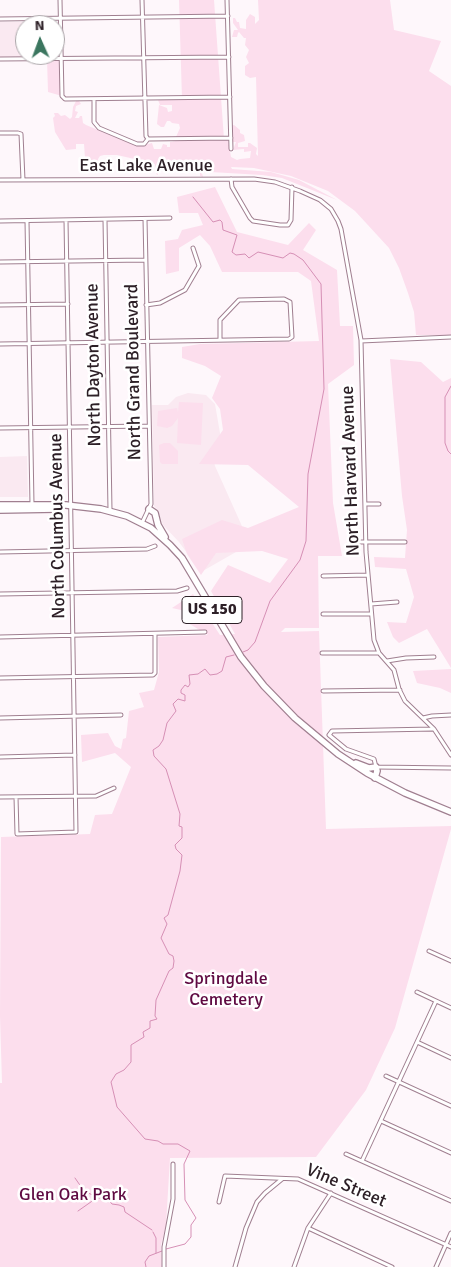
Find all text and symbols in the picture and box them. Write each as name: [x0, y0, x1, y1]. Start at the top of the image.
north arrow: [15, 15, 65, 65]
text: N: [34, 17, 45, 34]
street label: East Lake Avenue: [79, 155, 213, 177]
street label: North Dayton Avenue: [82, 283, 106, 447]
street label: North Grand Boulevard: [122, 284, 146, 460]
street label: North Harvard Avenue: [337, 385, 365, 557]
street label: North Columbus Avenue: [46, 433, 70, 619]
road number: US 150: [182, 596, 242, 624]
park label: Springdale Cemetery: [184, 968, 268, 1011]
street label: Vine Street: [303, 1159, 389, 1213]
park label: Glen Oak Park: [19, 1184, 127, 1206]

